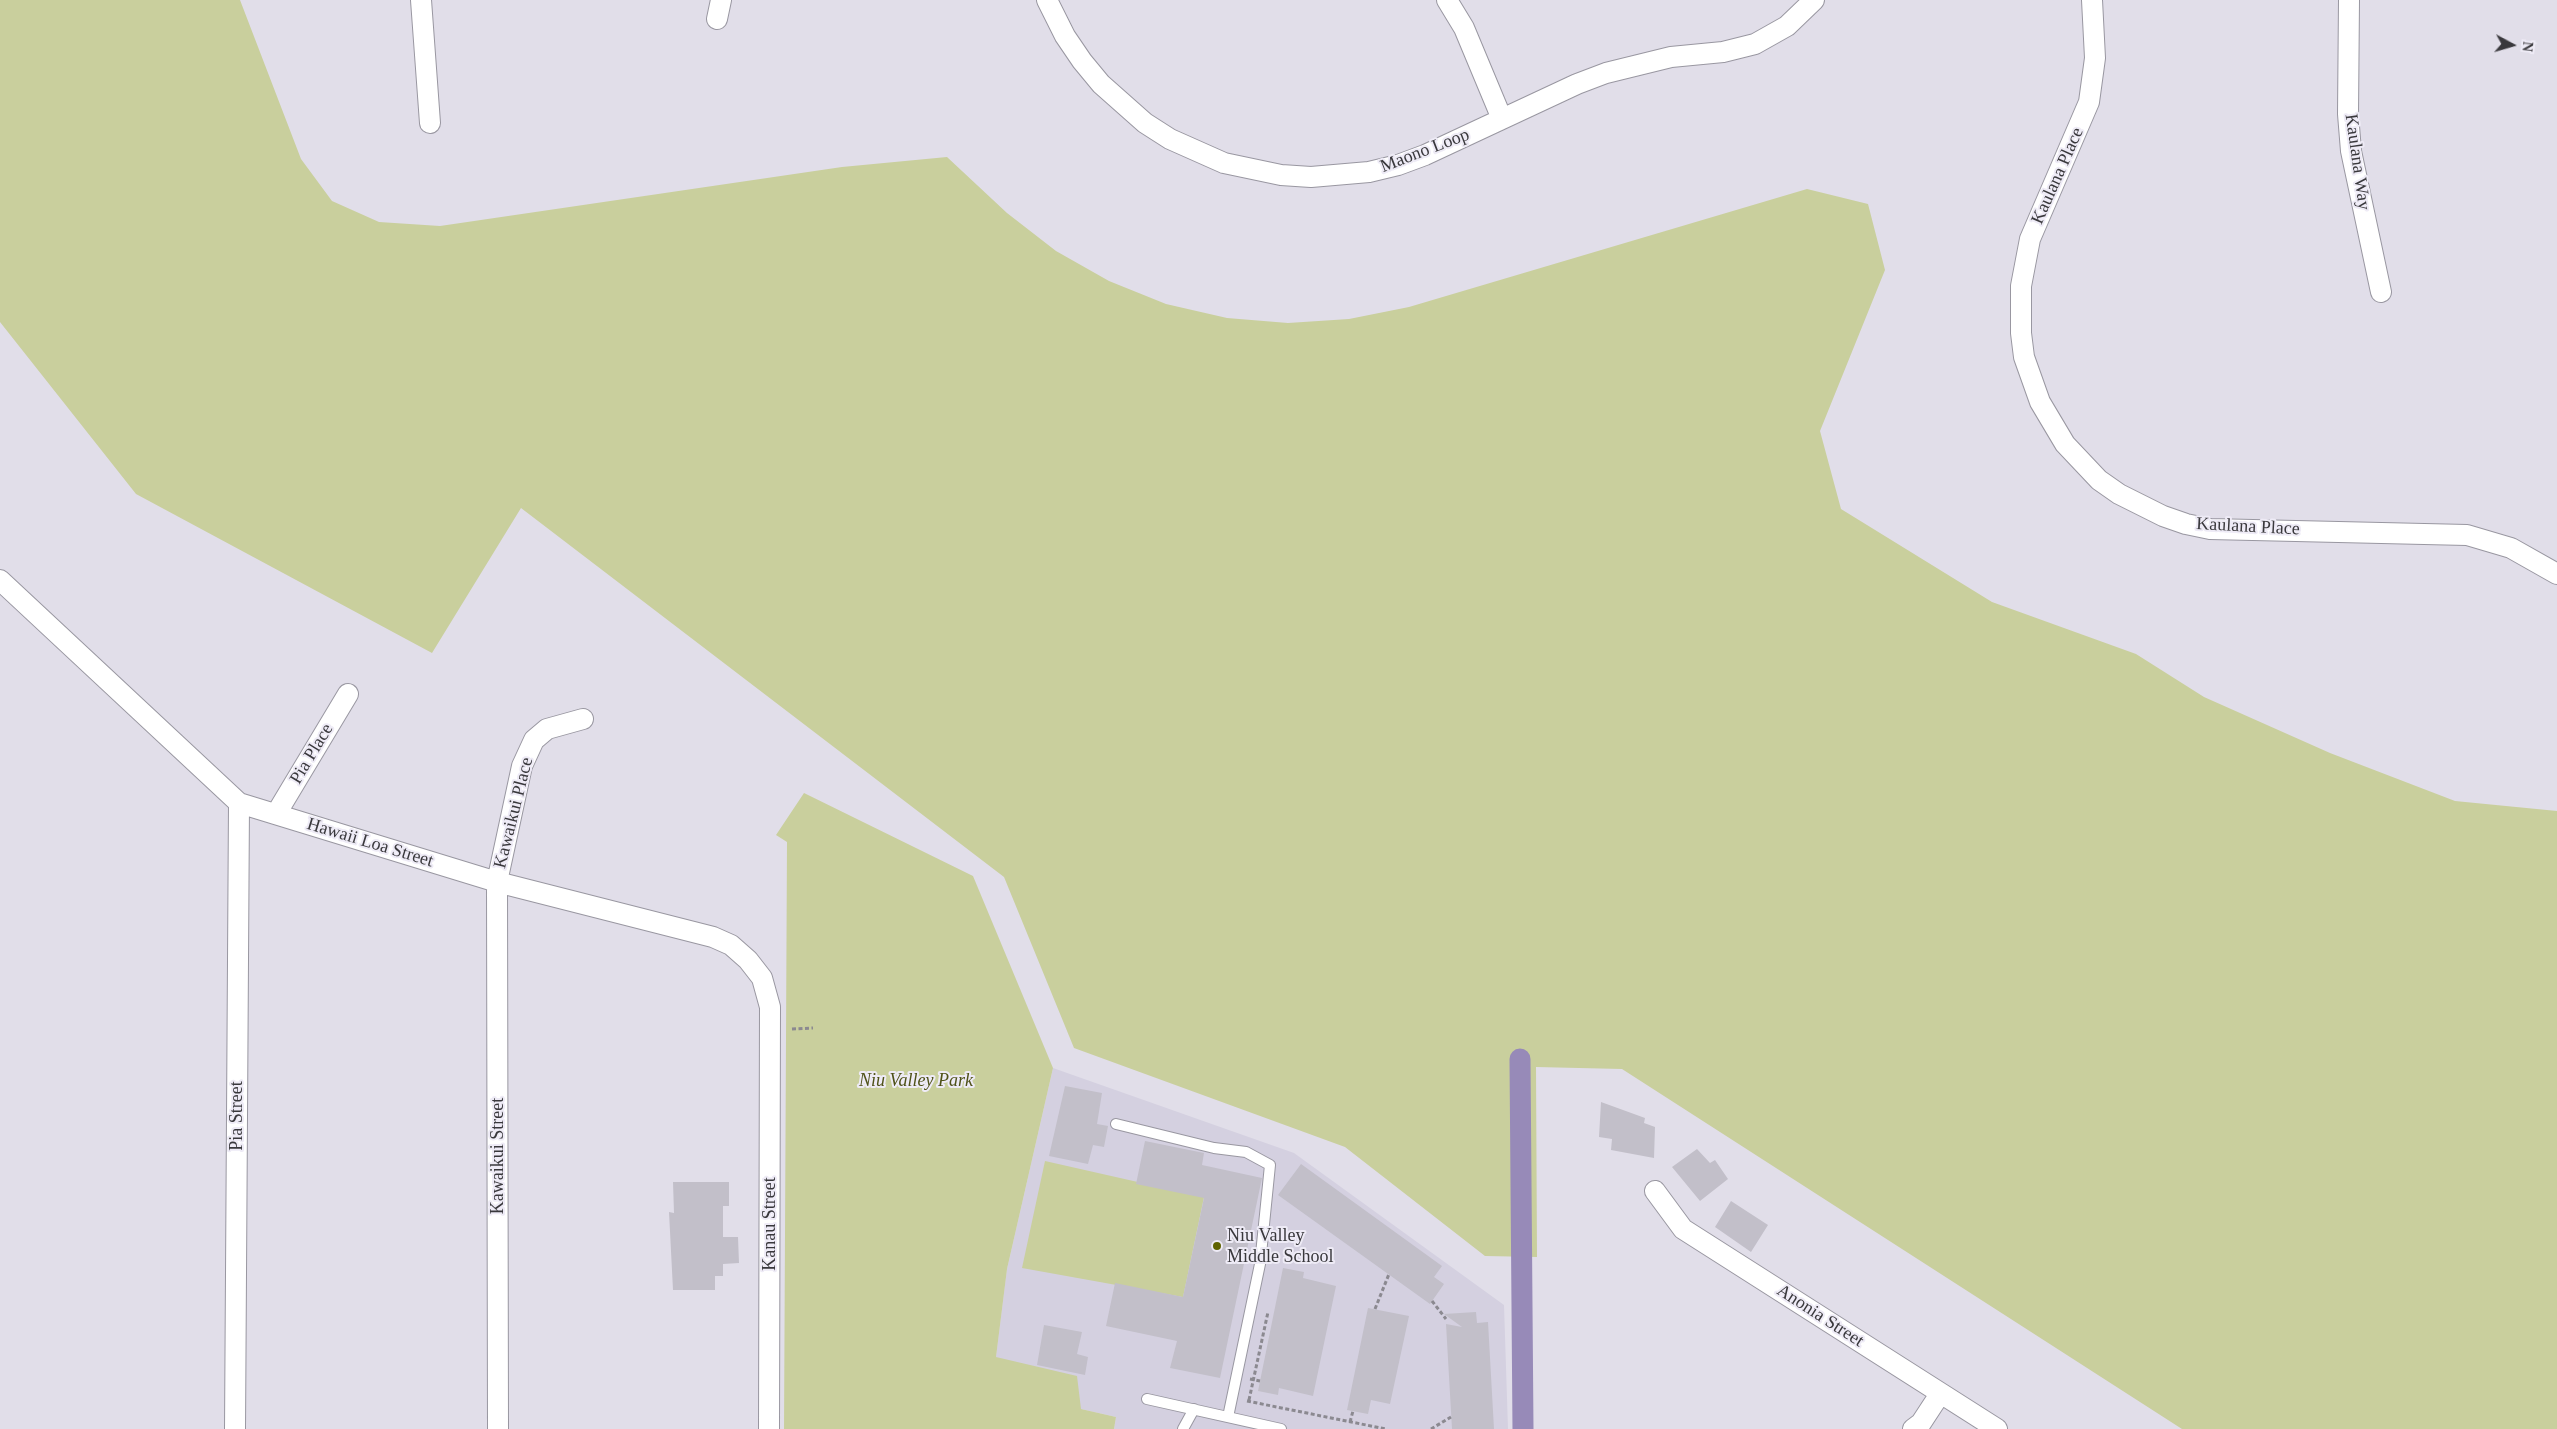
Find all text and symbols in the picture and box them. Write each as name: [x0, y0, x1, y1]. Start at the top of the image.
north arrow: [2487, 20, 2537, 70]
text: N: [2519, 41, 2535, 52]
street label: Kaulana Way: [2340, 112, 2374, 212]
street label: Maono Loop: [1377, 124, 1473, 178]
street label: Kaulana Place: [2027, 124, 2089, 228]
street label: Kaulana Place: [2196, 514, 2300, 540]
street label: Pia Place: [286, 720, 338, 788]
street label: Kawaikui Place: [490, 755, 538, 871]
street label: Hawaii Loa Street: [304, 814, 436, 872]
park label: Niu Valley Park: [859, 1070, 973, 1092]
street label: Pia Street: [226, 1081, 248, 1151]
street label: Kawaikui Street: [487, 1098, 509, 1214]
street label: Kanau Street: [759, 1177, 781, 1271]
place label: Niu Valley Middle School: [1227, 1225, 1333, 1268]
marker: Niu Valley Middle School: [1211, 1240, 1223, 1252]
street label: Anonia Street: [1772, 1280, 1868, 1352]

